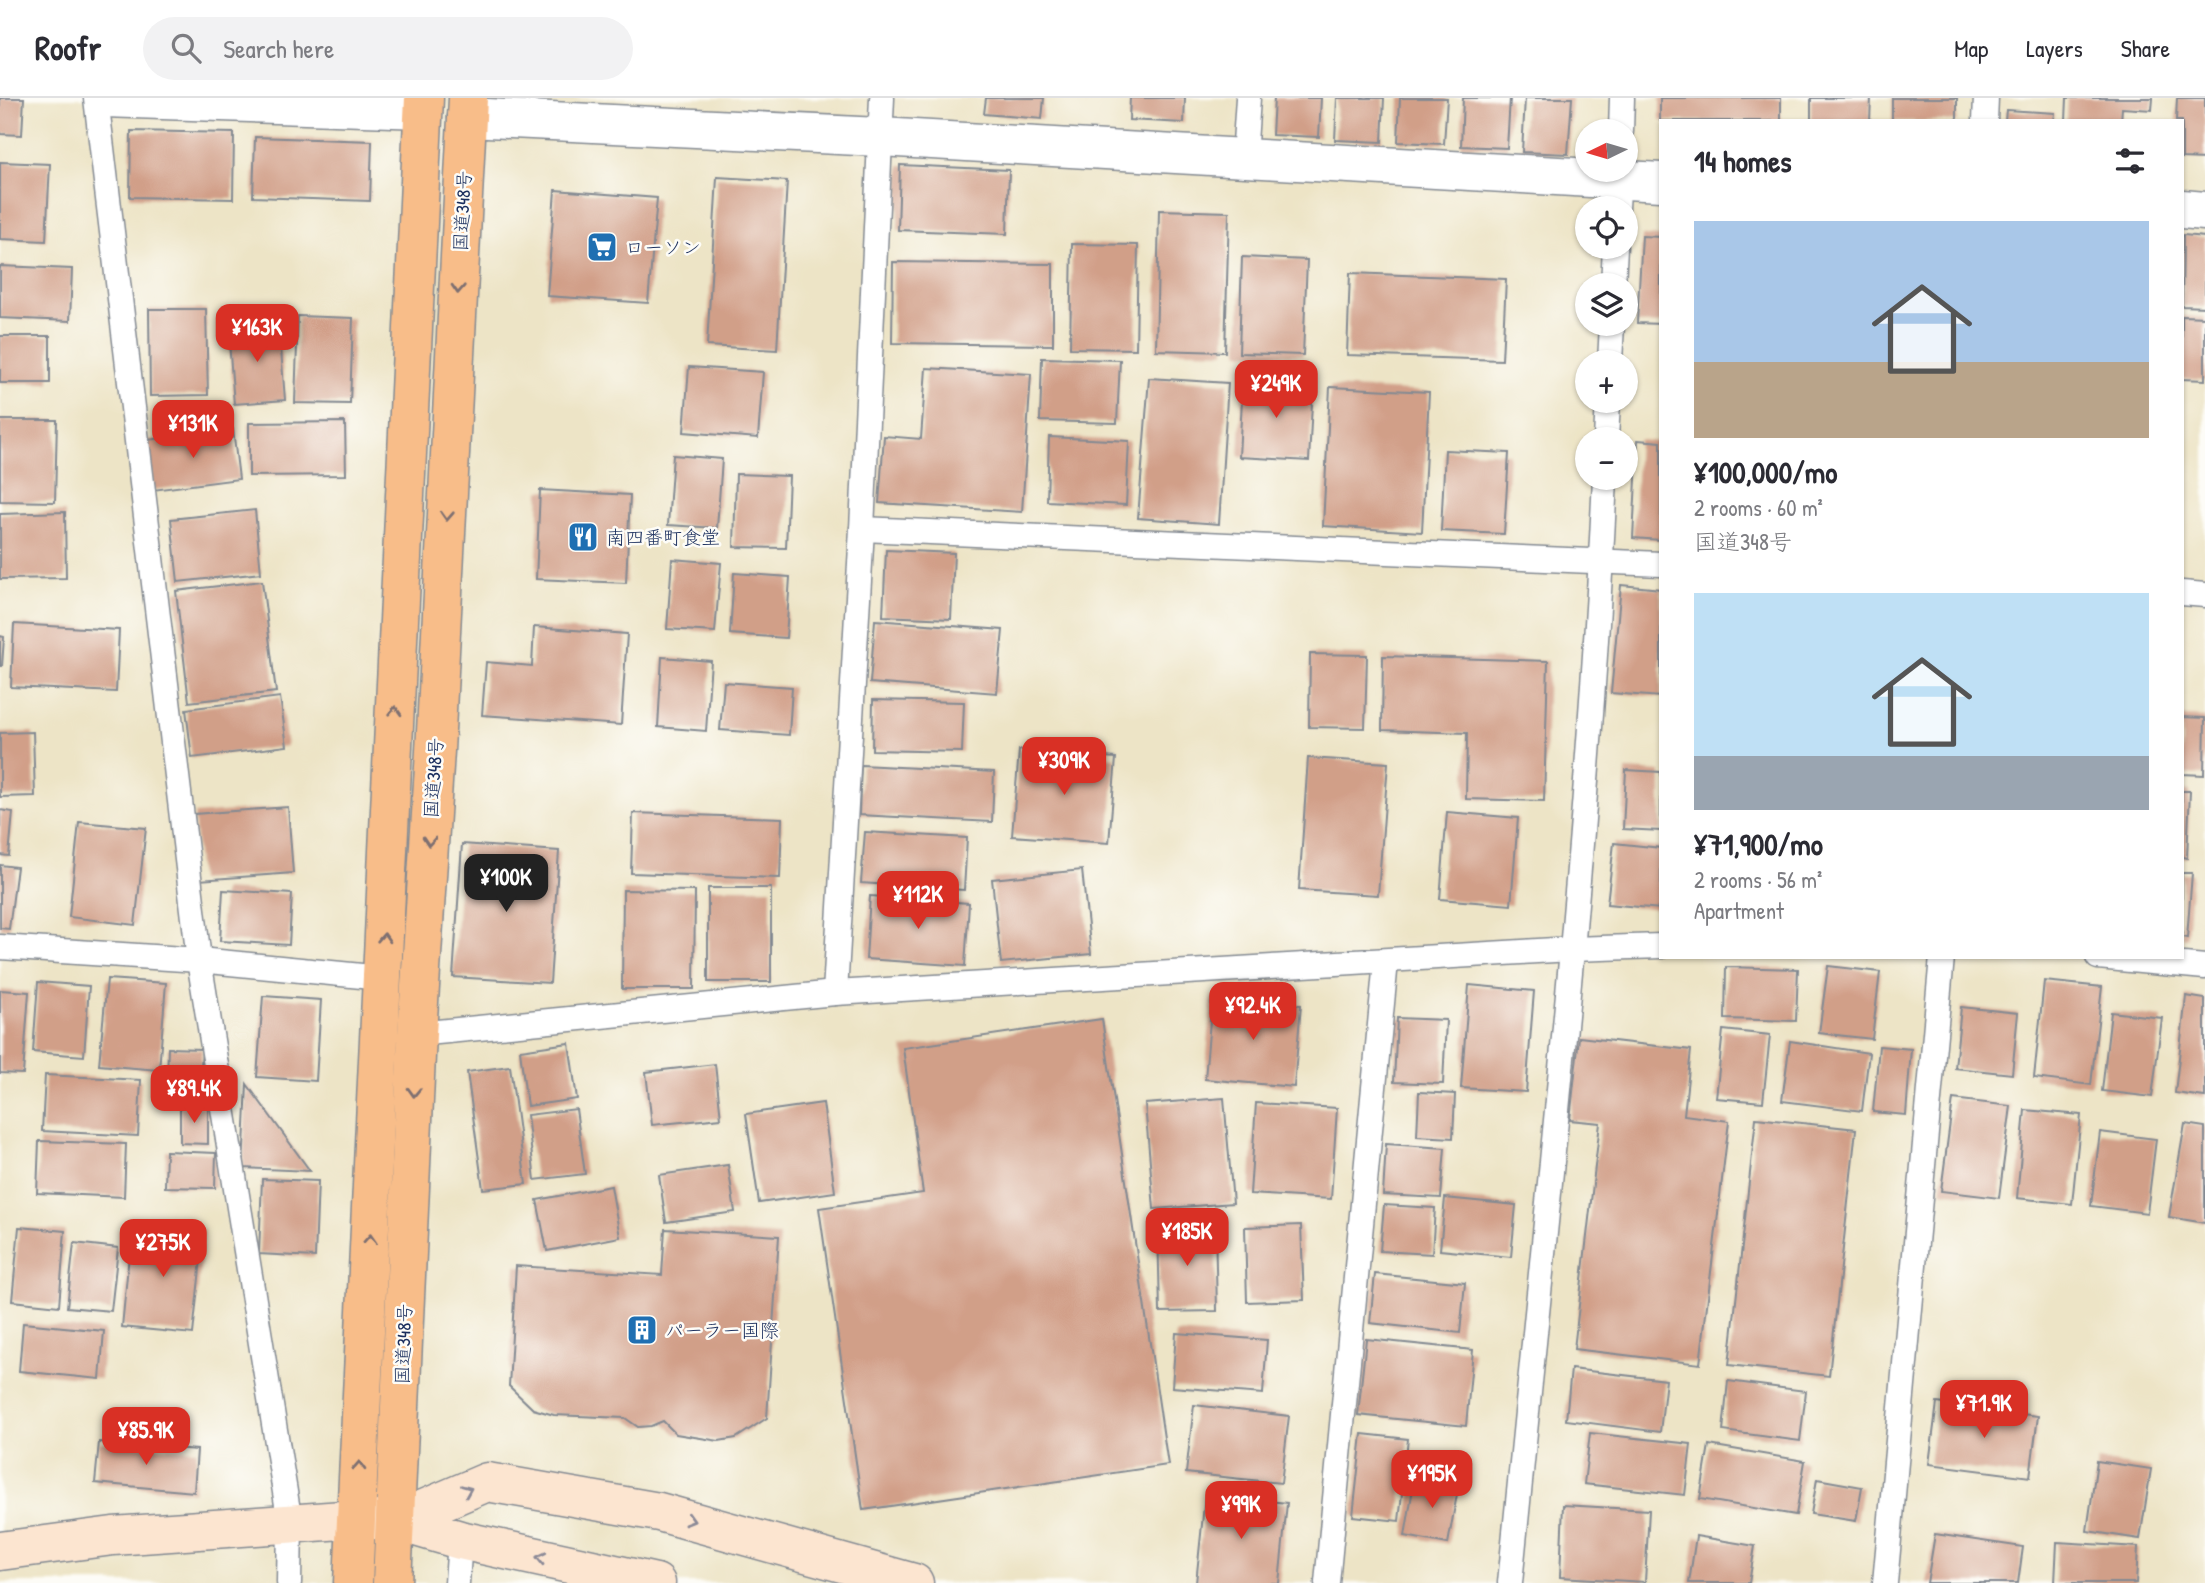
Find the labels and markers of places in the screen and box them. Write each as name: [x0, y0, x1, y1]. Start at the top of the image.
supermarket icon: ローソン: [585, 230, 619, 264]
place label: ローソン: [625, 234, 701, 260]
pin: ¥163K: [208, 304, 306, 364]
pin: ¥249K: [1227, 360, 1325, 420]
pin: ¥131K: [144, 400, 242, 460]
restaurant icon: 南四番町食堂: [566, 520, 600, 554]
place label: 南四番町食堂: [606, 524, 720, 550]
pin: ¥309K: [1015, 738, 1113, 797]
pin: ¥100K: [457, 854, 555, 914]
pin: ¥112K: [869, 872, 967, 931]
pin: ¥92.4K: [1196, 982, 1310, 1042]
pin: ¥89.4K: [137, 1066, 251, 1125]
pin: ¥185K: [1138, 1208, 1236, 1268]
pin: ¥275K: [114, 1220, 212, 1279]
building icon: パーラー国際: [625, 1313, 659, 1347]
place label: パーラー国際: [665, 1317, 779, 1343]
pin: ¥71.9K: [1927, 1380, 2041, 1440]
pin: ¥85.9K: [89, 1408, 203, 1467]
pin: ¥195K: [1383, 1450, 1481, 1510]
pin: ¥99K: [1200, 1482, 1282, 1541]

